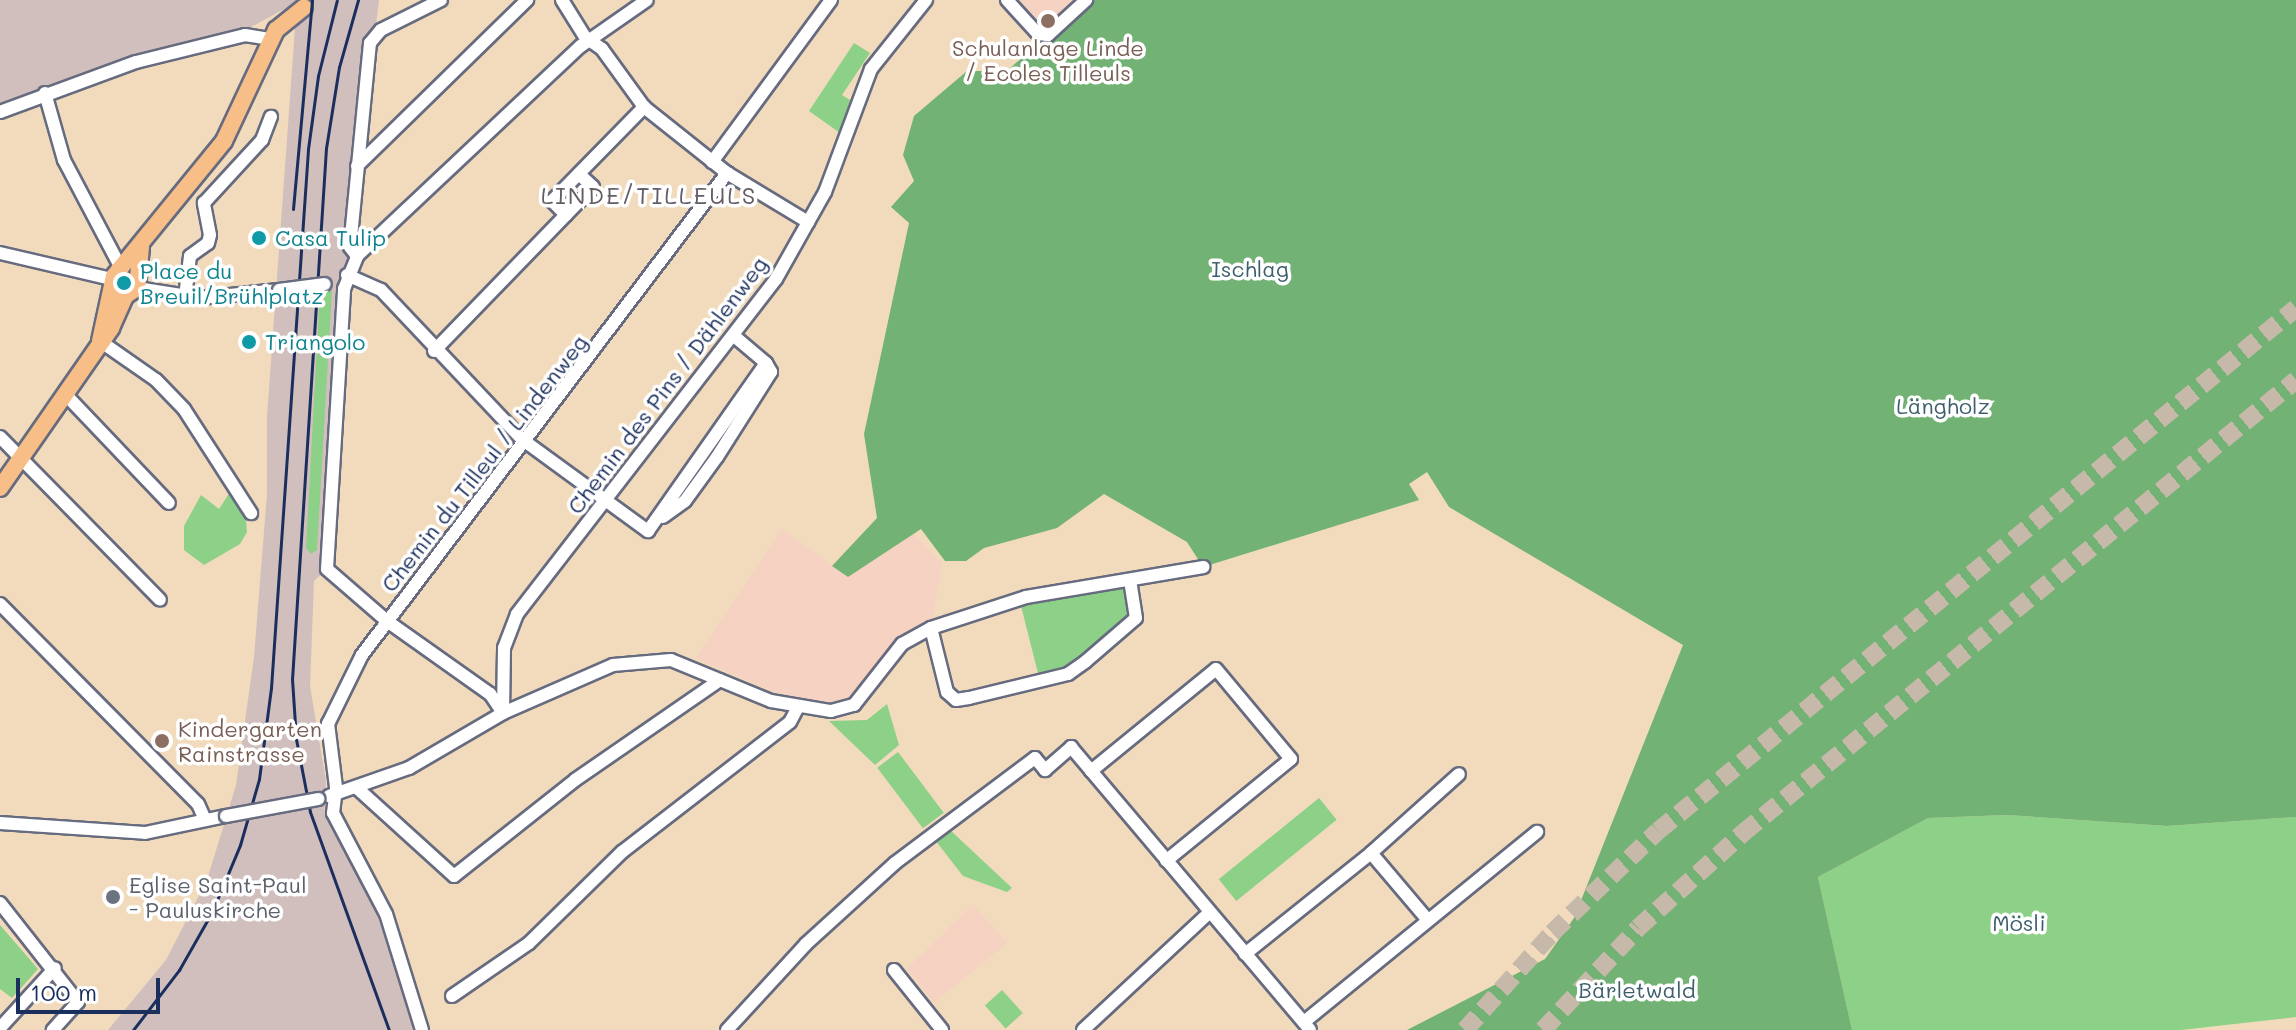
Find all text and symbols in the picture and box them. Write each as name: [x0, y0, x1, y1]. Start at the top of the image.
marker: Schulanlage Linde / Ecoles Tilleuls: [1039, 12, 1057, 30]
place label: Schulanlage Linde / Ecoles Tilleuls: [952, 34, 1144, 86]
district label: LINDE/TILLEULS: [541, 181, 757, 209]
place label: Casa Tulip: [275, 225, 386, 251]
marker: Casa Tulip: [250, 229, 268, 247]
street label: Chemin des Pins / Dählenweg: [562, 251, 772, 519]
park label: Ischlag: [1211, 256, 1289, 282]
place label: Place du Breuil/Brühlplatz: [140, 257, 324, 308]
marker: Place du Breuil/Brühlplatz: [115, 274, 133, 292]
place label: Triangolo: [265, 329, 365, 355]
street label: Chemin du Tilleul / Lindenweg: [375, 329, 593, 597]
marker: Triangolo: [240, 333, 258, 351]
park label: Längholz: [1896, 393, 1990, 419]
place label: Kindergarten Rainstrasse: [178, 715, 322, 766]
marker: Kindergarten Rainstrasse: [153, 732, 171, 750]
place label: Eglise Saint-Paul - Pauluskirche: [129, 871, 307, 922]
marker: Eglise Saint-Paul - Pauluskirche: [104, 888, 122, 906]
park label: Mösli: [1992, 910, 2046, 936]
scale bar: [20, 962, 164, 1012]
text: 100 m: [30, 976, 97, 1007]
park label: Bärletwald: [1578, 977, 1696, 1003]

